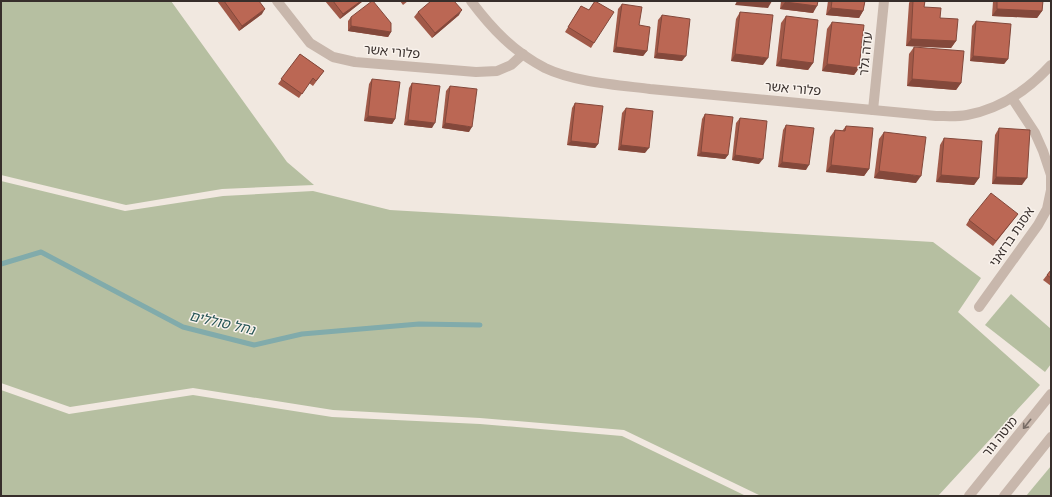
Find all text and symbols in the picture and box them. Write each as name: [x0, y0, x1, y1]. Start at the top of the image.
street label: עדה גלר: [855, 31, 877, 77]
street label: פלורי אשר: [363, 41, 421, 63]
street label: פלורי אשר: [764, 78, 822, 100]
street label: אסנת ברזאני: [985, 203, 1039, 271]
water label: נחל סוללים: [187, 306, 258, 340]
street label: מוטה גור: [978, 413, 1022, 461]
one-way arrow: [1022, 419, 1031, 430]

